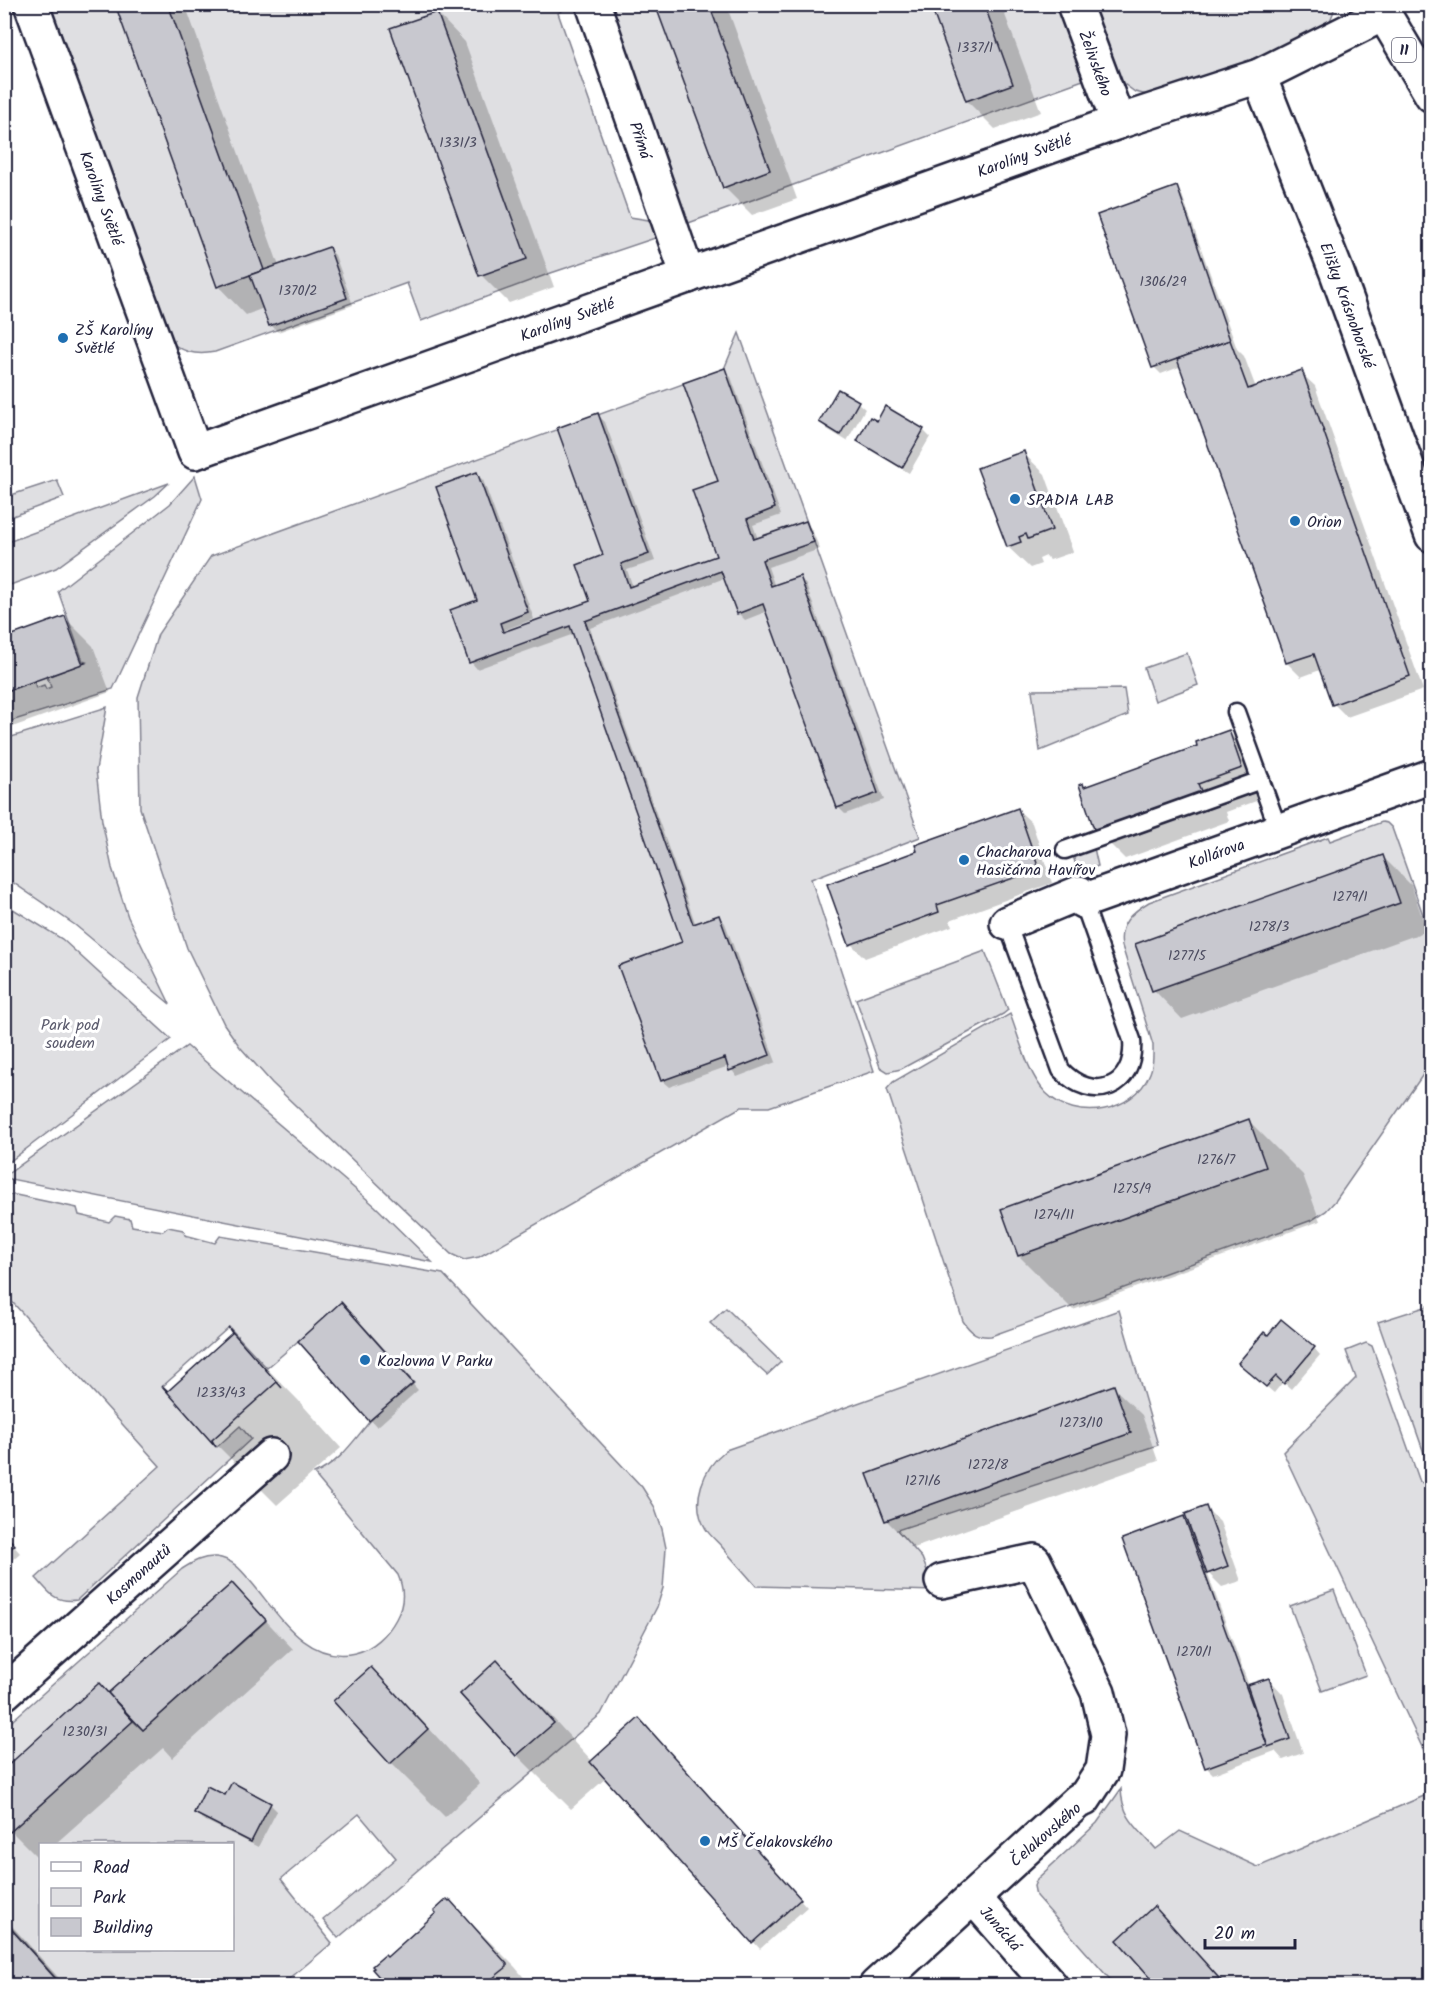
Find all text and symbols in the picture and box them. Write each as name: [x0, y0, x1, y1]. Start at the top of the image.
street label: Želivského: [1071, 27, 1118, 100]
house number: 1337/1: [957, 37, 993, 59]
road number: 11: [1392, 38, 1416, 62]
street label: Přímá: [622, 119, 658, 164]
street label: Karolíny Světlé: [974, 127, 1076, 185]
house number: 1331/3: [439, 132, 477, 154]
street label: Karolíny Světlé: [72, 148, 130, 250]
street label: Elišky Krásnohorské: [1312, 239, 1381, 373]
house number: 1306/29: [1139, 271, 1187, 293]
house number: 1370/2: [279, 280, 317, 302]
street label: Karolíny Světlé: [517, 291, 619, 349]
place label: ZŠ Karolíny Světlé: [75, 318, 154, 361]
marker: ZŠ Karolíny Světlé: [56, 331, 70, 345]
place label: SPADIA LAB: [1027, 488, 1114, 513]
marker: SPADIA LAB: [1008, 492, 1022, 506]
place label: Orion: [1307, 510, 1342, 535]
marker: Orion: [1288, 514, 1302, 528]
street label: Kollárova: [1185, 833, 1248, 876]
place label: Chacharova Hasičárna Havířov: [976, 840, 1095, 883]
marker: Chacharova Hasičárna Havířov: [957, 853, 971, 867]
house number: 1279/1: [1332, 886, 1368, 908]
house number: 1278/3: [1249, 916, 1289, 938]
house number: 1277/5: [1168, 945, 1207, 967]
park label: Park pod soudem: [41, 1013, 100, 1056]
house number: 1276/7: [1197, 1149, 1236, 1171]
house number: 1275/9: [1113, 1178, 1151, 1200]
house number: 1274/11: [1034, 1204, 1074, 1226]
place label: Kozlovna V Parku: [377, 1349, 493, 1374]
marker: Kozlovna V Parku: [358, 1353, 372, 1367]
house number: 1233/43: [196, 1382, 246, 1404]
house number: 1273/10: [1059, 1412, 1103, 1434]
house number: 1272/8: [968, 1454, 1009, 1476]
house number: 1271/6: [905, 1470, 941, 1492]
street label: Kosmonautů: [101, 1538, 178, 1612]
house number: 1270/1: [1176, 1641, 1212, 1663]
house number: 1230/31: [63, 1721, 107, 1743]
street label: Čelakovského: [1004, 1797, 1088, 1874]
place label: MŠ Čelakovského: [717, 1830, 833, 1855]
marker: MŠ Čelakovského: [698, 1834, 712, 1848]
legend: [39, 1843, 234, 1951]
text: Road: [93, 1854, 130, 1883]
text: Park: [93, 1884, 126, 1913]
street label: Junácká: [973, 1901, 1028, 1958]
scale bar: [1205, 1912, 1295, 1950]
text: Building: [93, 1914, 153, 1943]
text: 20 m: [1214, 1920, 1255, 1949]

